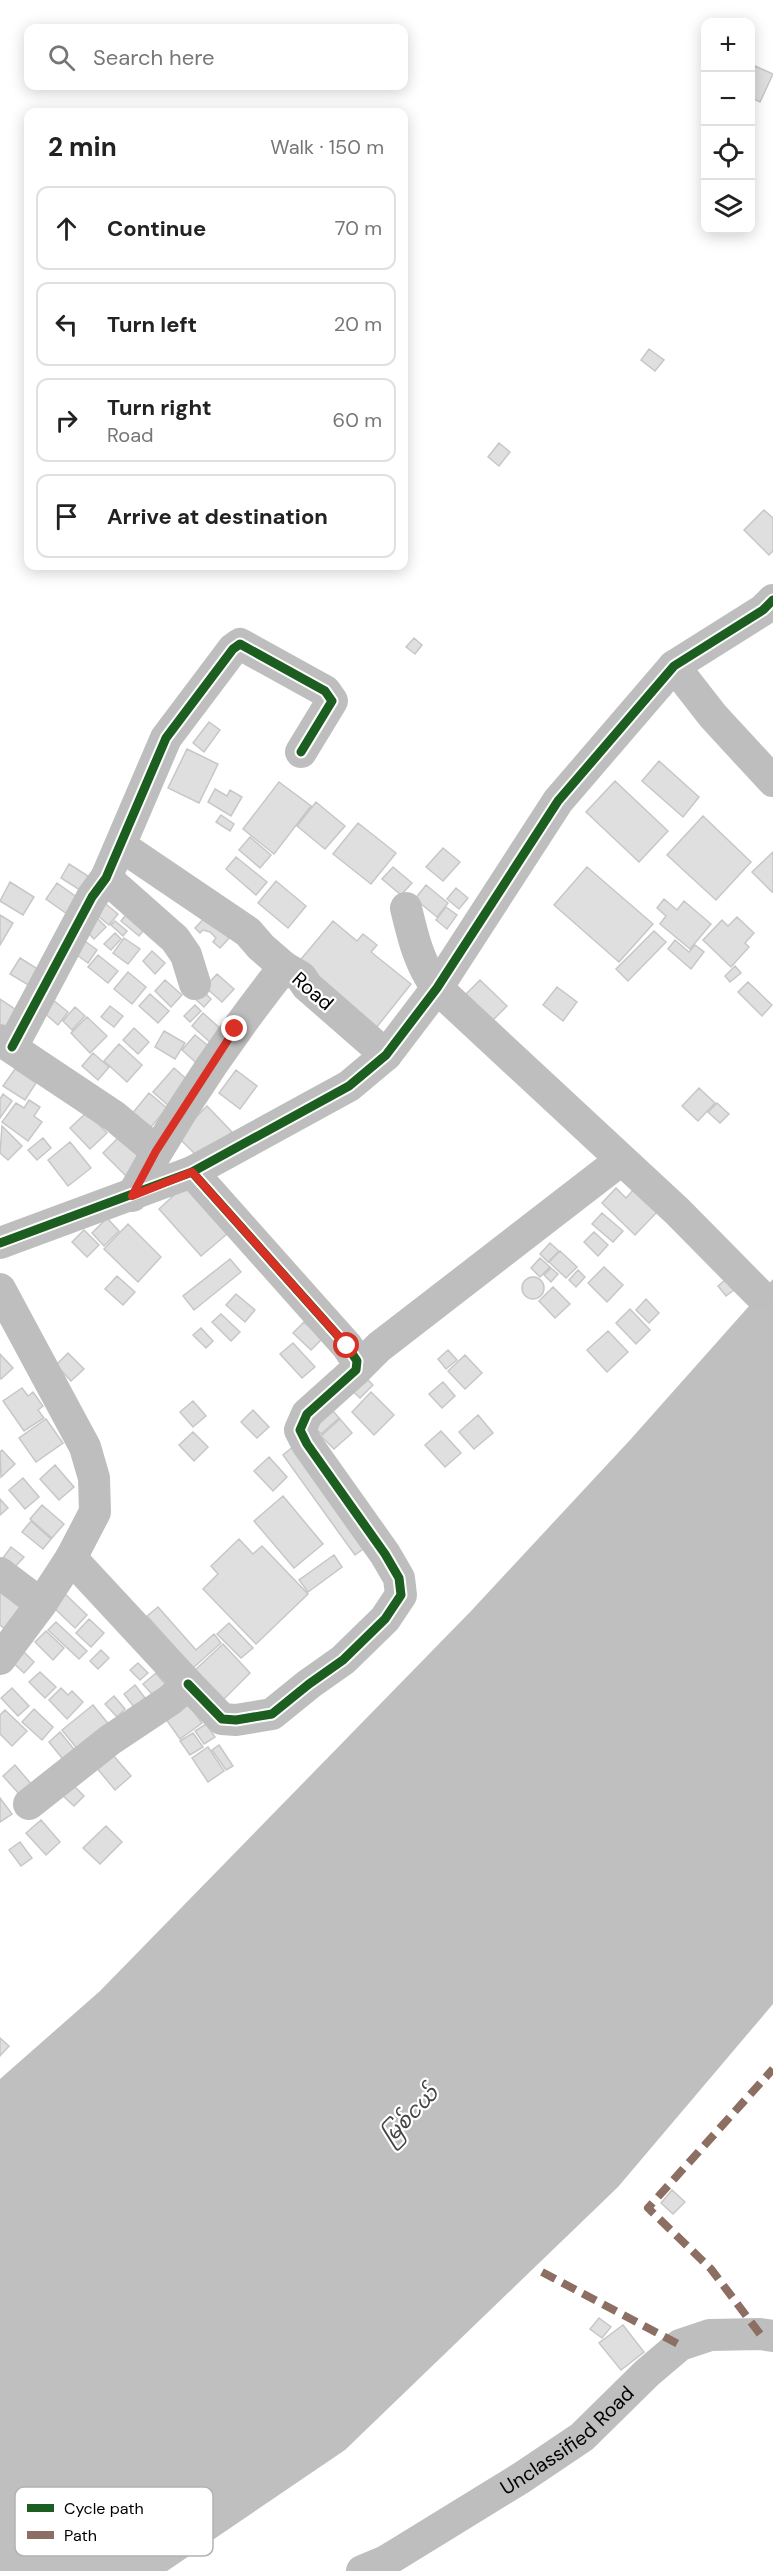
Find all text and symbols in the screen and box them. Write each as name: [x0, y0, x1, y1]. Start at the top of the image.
map controls: [701, 18, 755, 234]
button: +: [701, 18, 755, 72]
search box: [24, 24, 408, 90]
icon: search: [45, 41, 78, 74]
text: Search here: [93, 43, 214, 72]
button: −: [701, 72, 755, 126]
button: locate: [701, 126, 755, 180]
text: 2 min: [48, 130, 117, 164]
text: Walk · 150 m: [270, 134, 384, 160]
button: layers: [701, 180, 755, 234]
icon: ahead: [50, 212, 83, 245]
text: Continue: [107, 214, 206, 243]
text: 70 m: [335, 215, 382, 241]
icon: left: [50, 308, 83, 341]
text: Turn left: [107, 310, 197, 339]
text: 20 m: [334, 311, 382, 337]
text: Turn right: [107, 393, 212, 422]
icon: right: [50, 404, 83, 437]
text: 60 m: [333, 407, 382, 433]
text: Road: [107, 422, 154, 448]
icon: arrive: [50, 500, 83, 533]
text: Arrive at destination: [107, 502, 328, 531]
street label: Road: [287, 966, 339, 1016]
route end: [221, 1015, 247, 1041]
route start: [333, 1332, 359, 1358]
water label: မြစ်ငယ်: [375, 2078, 448, 2152]
street label: Unclassified Road: [495, 2380, 639, 2501]
legend: [15, 2487, 213, 2556]
text: Cycle path: [64, 2498, 144, 2519]
text: Path: [64, 2525, 97, 2546]

